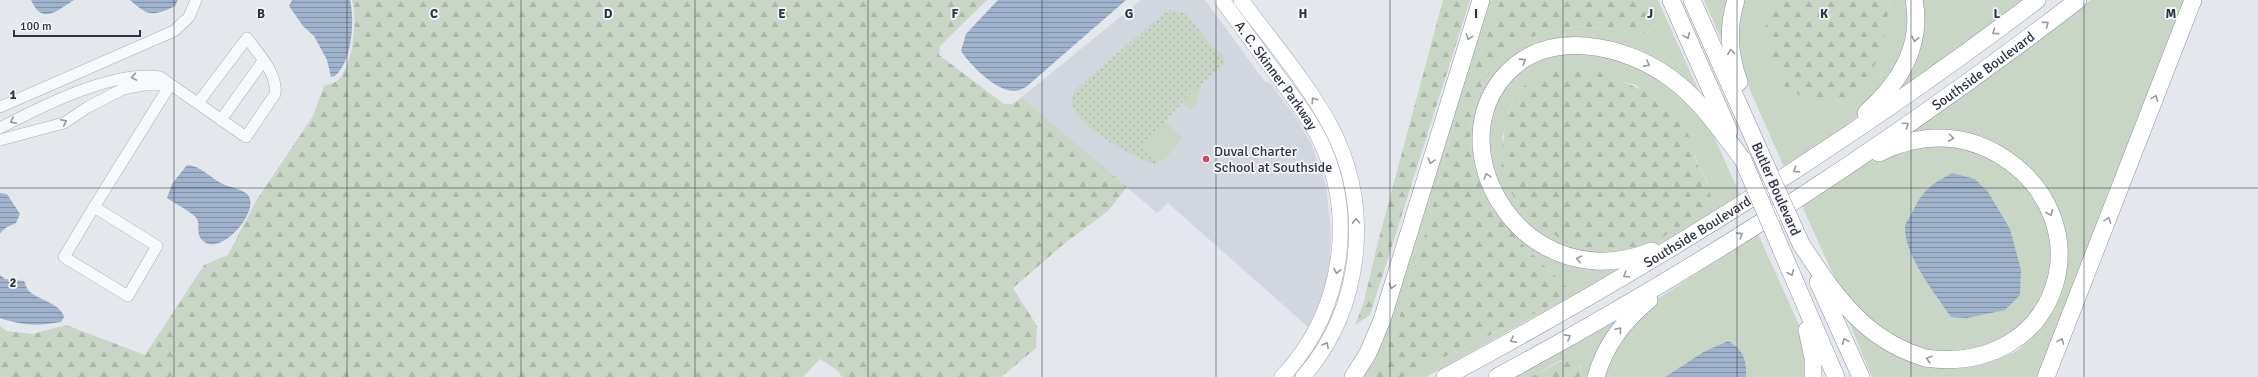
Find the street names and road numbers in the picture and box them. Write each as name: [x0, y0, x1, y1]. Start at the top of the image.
street label: A. C. Skinner Parkway: [1231, 17, 1322, 133]
street label: Southside Boulevard: [1928, 28, 2038, 114]
street label: Butler Boulevard: [1748, 140, 1804, 238]
street label: Southside Boulevard: [1640, 192, 1754, 271]

